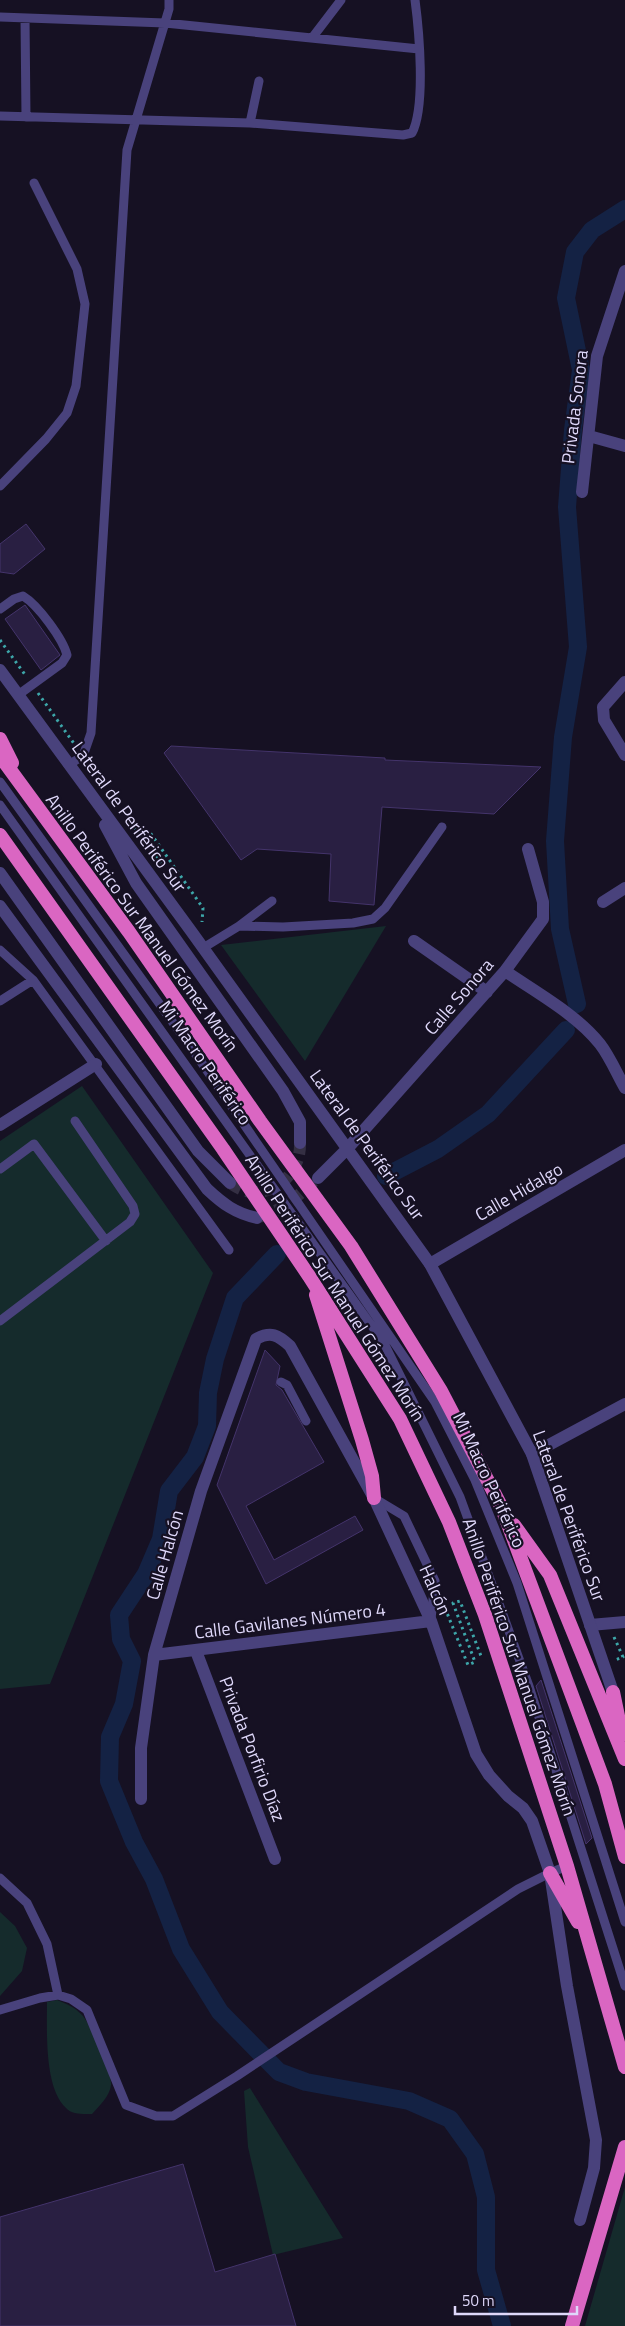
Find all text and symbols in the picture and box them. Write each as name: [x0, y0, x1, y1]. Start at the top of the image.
street label: Privada Sonora: [554, 348, 595, 465]
street label: Lateral de Periférico Sur: [65, 736, 193, 898]
street label: Anillo Periférico Sur Manuel Gómez Morín: [39, 788, 245, 1057]
street label: Calle Sonora: [418, 952, 500, 1041]
street label: Mi Macro Periférico: [152, 995, 259, 1131]
street label: Lateral de Periférico Sur: [303, 1064, 431, 1226]
street label: Anillo Periférico Sur Manuel Gómez Morín: [239, 1149, 432, 1427]
street label: Calle Hidalgo: [470, 1155, 568, 1228]
street label: Mi Macro Periférico: [446, 1408, 533, 1552]
street label: Lateral de Periférico Sur: [526, 1426, 613, 1605]
street label: Calle Halcón: [139, 1507, 190, 1603]
street label: Anillo Periférico Sur Manuel Gómez Morín: [456, 1514, 583, 1819]
street label: Halcón: [412, 1560, 458, 1619]
street label: Calle Gavilanes Número 4: [193, 1595, 387, 1646]
street label: Privada Porfirio Díaz: [212, 1672, 293, 1825]
scale bar: [455, 2284, 578, 2316]
text: 50 m: [462, 2289, 495, 2312]

